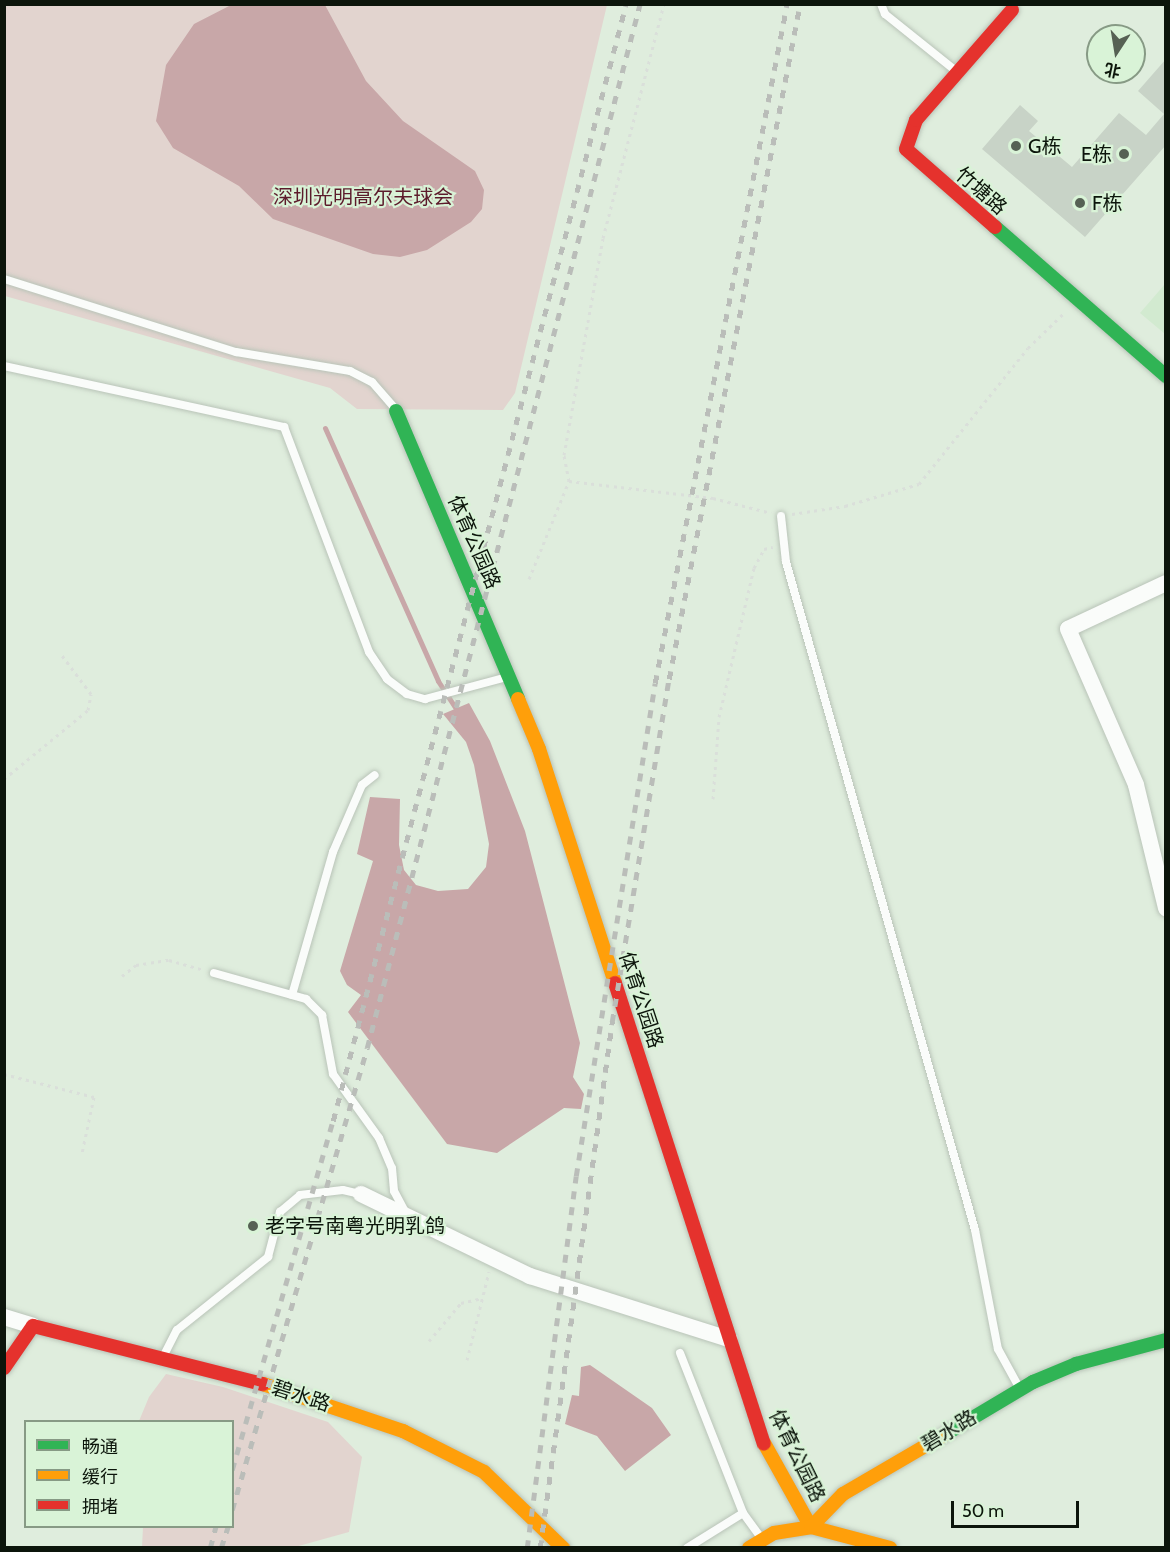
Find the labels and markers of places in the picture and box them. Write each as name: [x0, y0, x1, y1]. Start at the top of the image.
place label: G栋: [1028, 134, 1061, 158]
marker: G栋: [1009, 139, 1023, 153]
place label: E栋: [1081, 142, 1112, 166]
marker: E栋: [1117, 147, 1131, 161]
place label: F栋: [1092, 191, 1122, 215]
marker: F栋: [1073, 196, 1087, 210]
place label: 老字号南粤光明乳鸽: [265, 1214, 445, 1238]
marker: 老字号南粤光明乳鸽: [246, 1219, 260, 1233]

